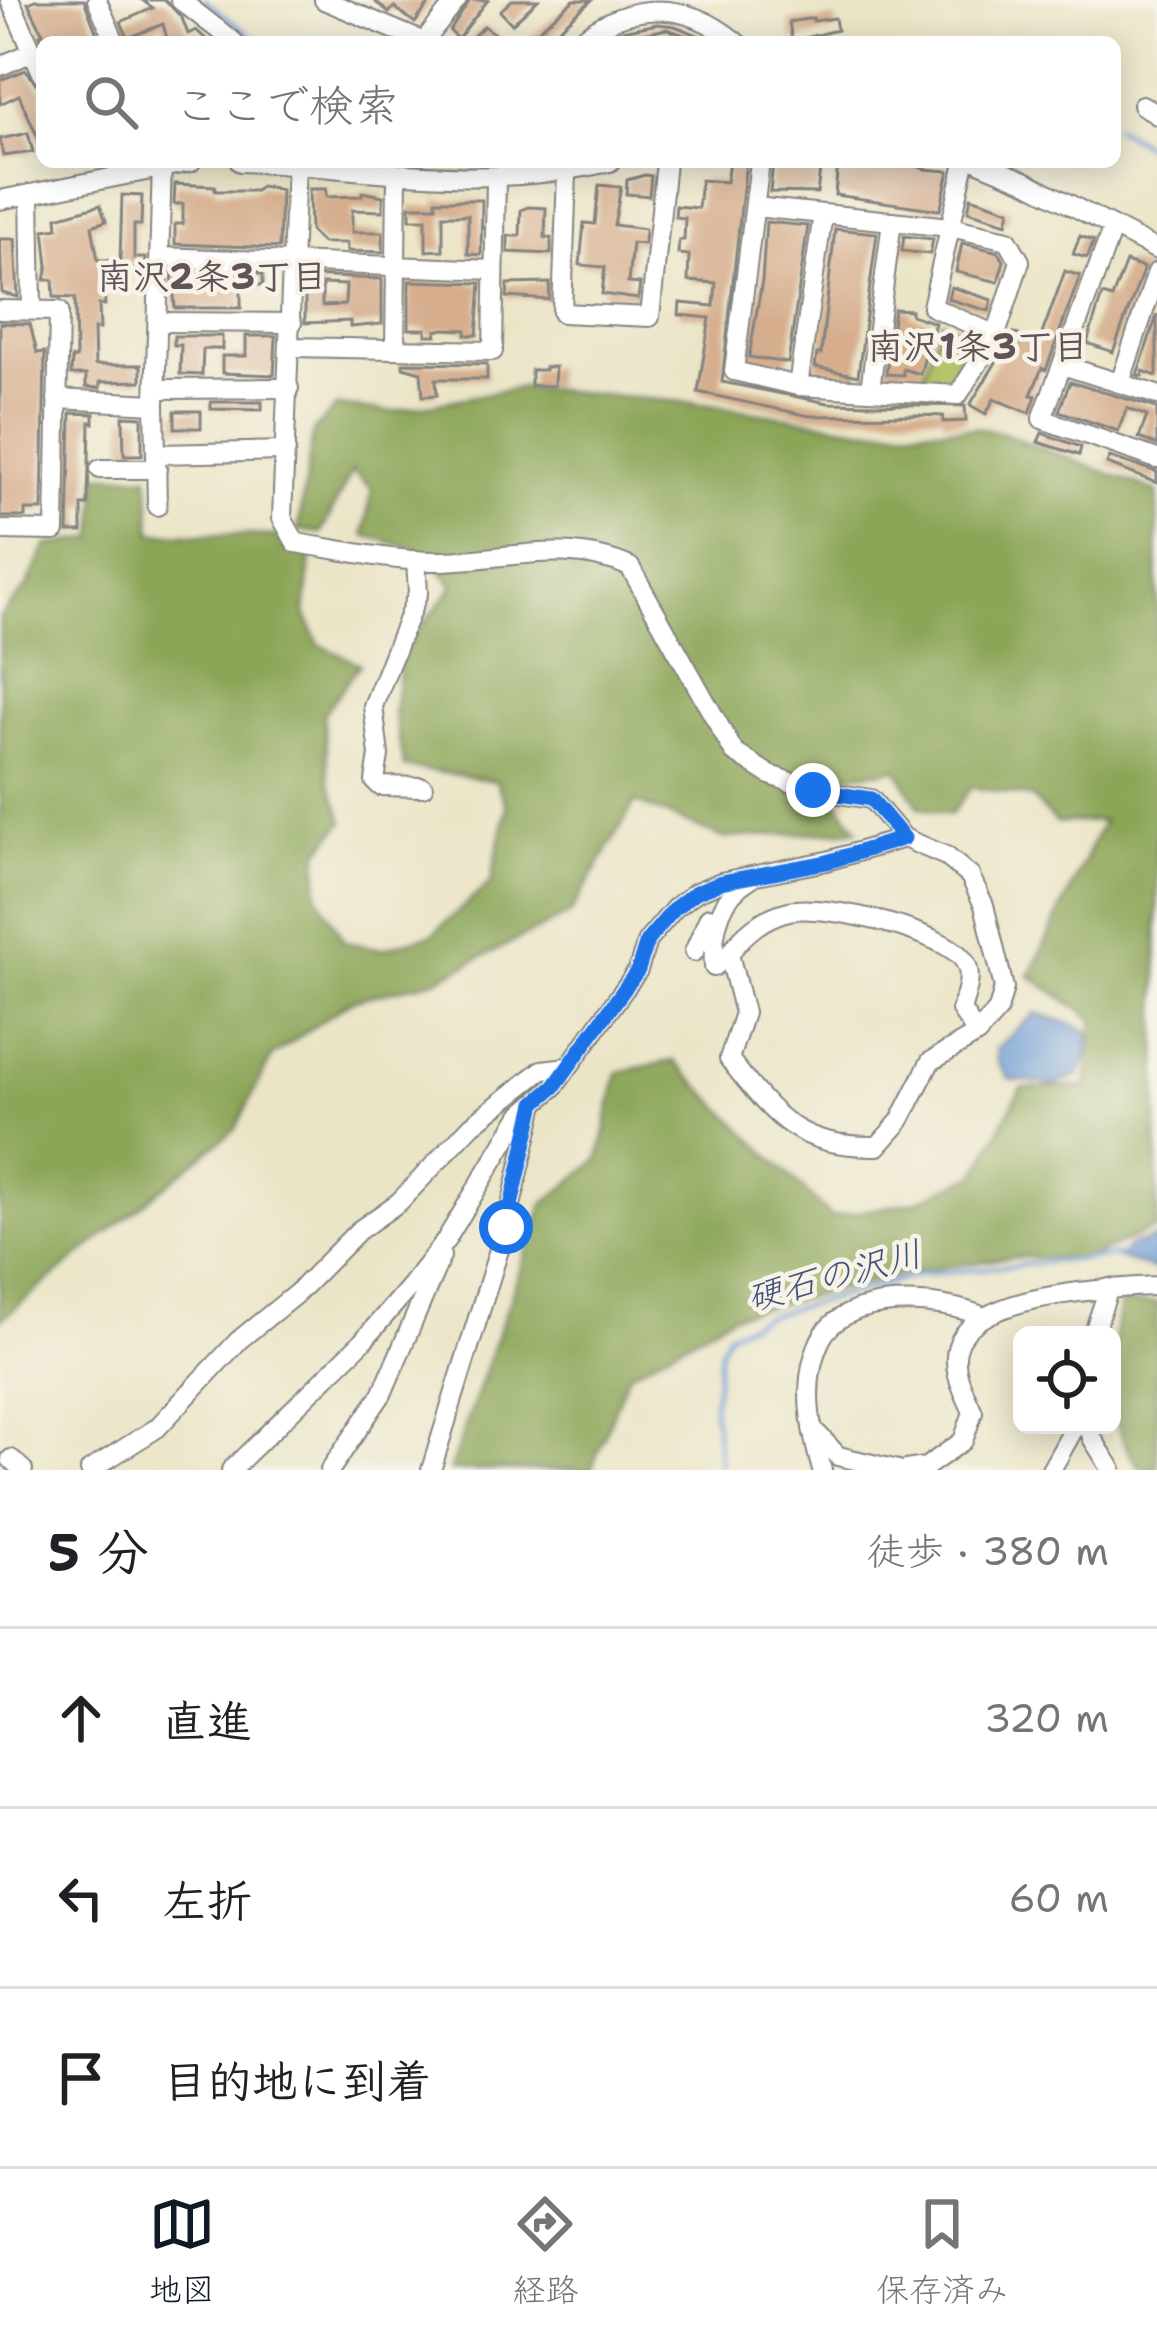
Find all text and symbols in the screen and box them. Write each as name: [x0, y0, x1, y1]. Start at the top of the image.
search box: [36, 36, 1121, 168]
icon: search: [78, 69, 144, 135]
text: ここで検索: [174, 75, 399, 135]
district label: 南沢2条3丁目: [97, 252, 327, 301]
district label: 南沢1条3丁目: [867, 322, 1089, 371]
route end: [786, 763, 840, 817]
route start: [479, 1200, 533, 1254]
water label: 硬石の沢川: [741, 1229, 927, 1322]
map controls: [1013, 1326, 1121, 1434]
button: locate: [1013, 1326, 1121, 1434]
text: 5 分: [48, 1518, 148, 1586]
text: 徒歩 · 380 m: [867, 1525, 1109, 1577]
icon: ahead: [48, 1685, 114, 1751]
text: 直進: [162, 1691, 252, 1751]
text: 320 m: [984, 1692, 1109, 1744]
icon: left: [48, 1865, 114, 1931]
text: 左折: [162, 1871, 252, 1931]
text: 60 m: [1009, 1872, 1109, 1924]
icon: arrive: [48, 2045, 114, 2111]
text: 目的地に到着: [162, 2051, 432, 2111]
tab: 地図: [149, 2191, 215, 2312]
tab: 経路: [512, 2191, 578, 2312]
tab: 保存済み: [876, 2191, 1008, 2312]

